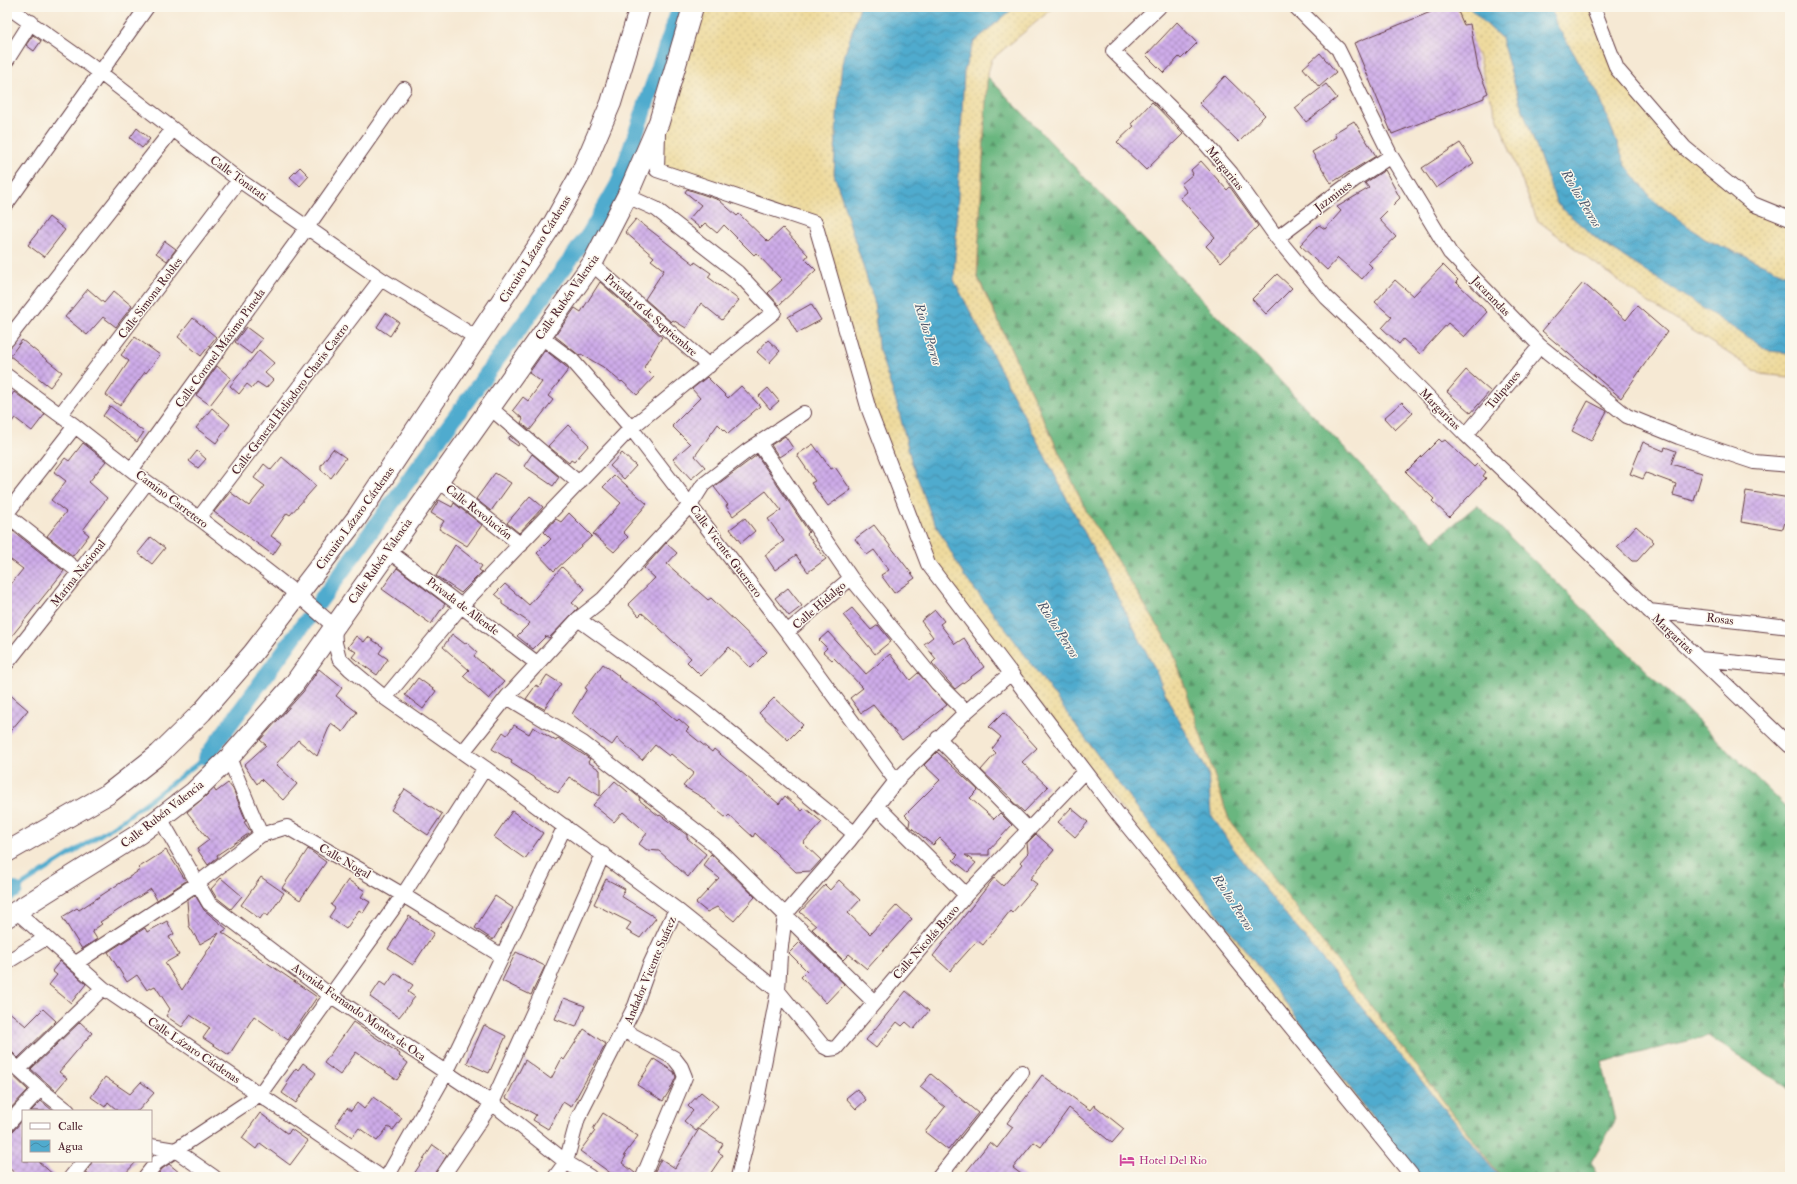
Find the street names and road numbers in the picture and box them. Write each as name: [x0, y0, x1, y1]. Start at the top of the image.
street label: Margaritas: [1202, 143, 1247, 193]
street label: Calle Tonatati: [207, 153, 270, 204]
street label: Jazmines: [1311, 177, 1355, 216]
street label: Circuito Lázaro Cárdenas: [496, 193, 575, 306]
street label: Calle Rubén Valencia: [532, 251, 603, 343]
street label: Calle Simona Robles: [115, 255, 186, 342]
street label: Privada 16 de Septiembre: [601, 271, 700, 360]
street label: Jacarandas: [1467, 272, 1513, 319]
street label: Calle Coronel Máximo Pineda: [172, 285, 269, 411]
street label: Calle General Heliodoro Charis Castro: [228, 320, 352, 478]
street label: Tulipanes: [1483, 368, 1524, 413]
street label: Margaritas: [1416, 386, 1463, 433]
street label: Circuito Lázaro Cárdenas: [313, 464, 398, 573]
street label: Camino Carretero: [132, 467, 211, 532]
street label: Calle Revolución: [442, 482, 515, 543]
street label: Calle Vicente Guerrero: [686, 502, 765, 601]
street label: Calle Rubén Valencia: [345, 515, 416, 607]
street label: Marina Nacional: [48, 537, 109, 610]
street label: Privada de Allende: [423, 574, 502, 639]
street label: Calle Hidalgo: [790, 578, 849, 633]
street label: Rosas: [1705, 610, 1734, 629]
street label: Margaritas: [1648, 611, 1697, 658]
street label: Calle Rubén Valencia: [118, 777, 208, 851]
street label: Calle Nogal: [316, 841, 373, 882]
street label: Calle Nicolás Bravo: [890, 902, 963, 983]
street label: Andador Vicente Suárez: [621, 914, 680, 1027]
street label: Avenida Fernando Montes de Oca: [288, 960, 429, 1065]
street label: Calle Lázaro Cárdenas: [144, 1014, 243, 1087]

